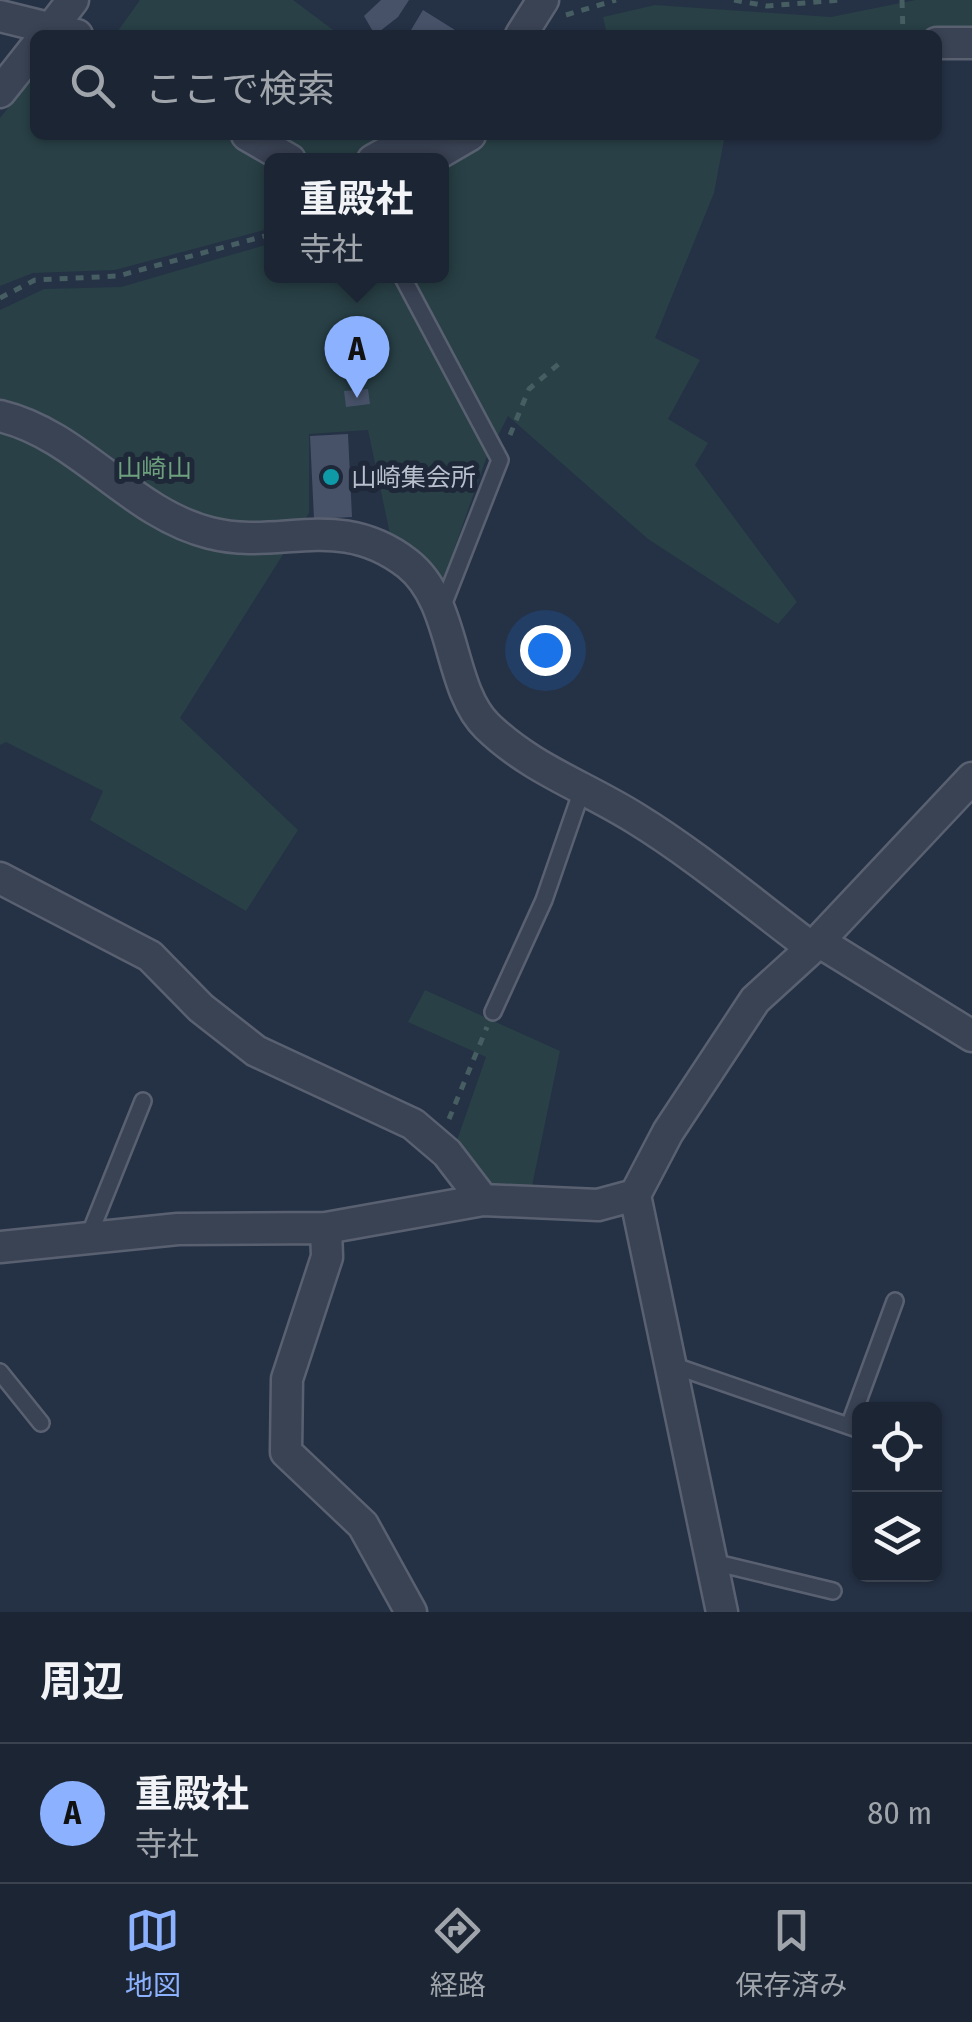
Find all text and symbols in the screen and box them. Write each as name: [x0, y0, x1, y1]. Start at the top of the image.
search box: [30, 30, 942, 140]
icon: search: [65, 58, 120, 113]
text: ここで検索: [145, 66, 335, 112]
popup: [264, 153, 449, 283]
text: 重殿社: [299, 176, 414, 222]
text: 寺社: [299, 230, 364, 268]
pin: A: [324, 316, 390, 398]
park label: 山崎山: [116, 454, 192, 484]
place label: 山崎集会所: [351, 463, 476, 493]
marker: 山崎集会所: [320, 466, 342, 488]
your location: [520, 625, 571, 676]
map controls: [852, 1402, 942, 1582]
button: locate: [852, 1402, 942, 1492]
button: layers: [852, 1492, 942, 1582]
text: 周辺: [40, 1657, 124, 1707]
text: 重殿社: [135, 1771, 249, 1817]
text: A: [64, 1794, 81, 1832]
text: 80 m: [867, 1794, 932, 1832]
text: 寺社: [135, 1825, 199, 1863]
tab: 地図: [125, 1903, 181, 2003]
tab: 経路: [430, 1903, 486, 2003]
tab: 保存済み: [735, 1903, 847, 2003]

